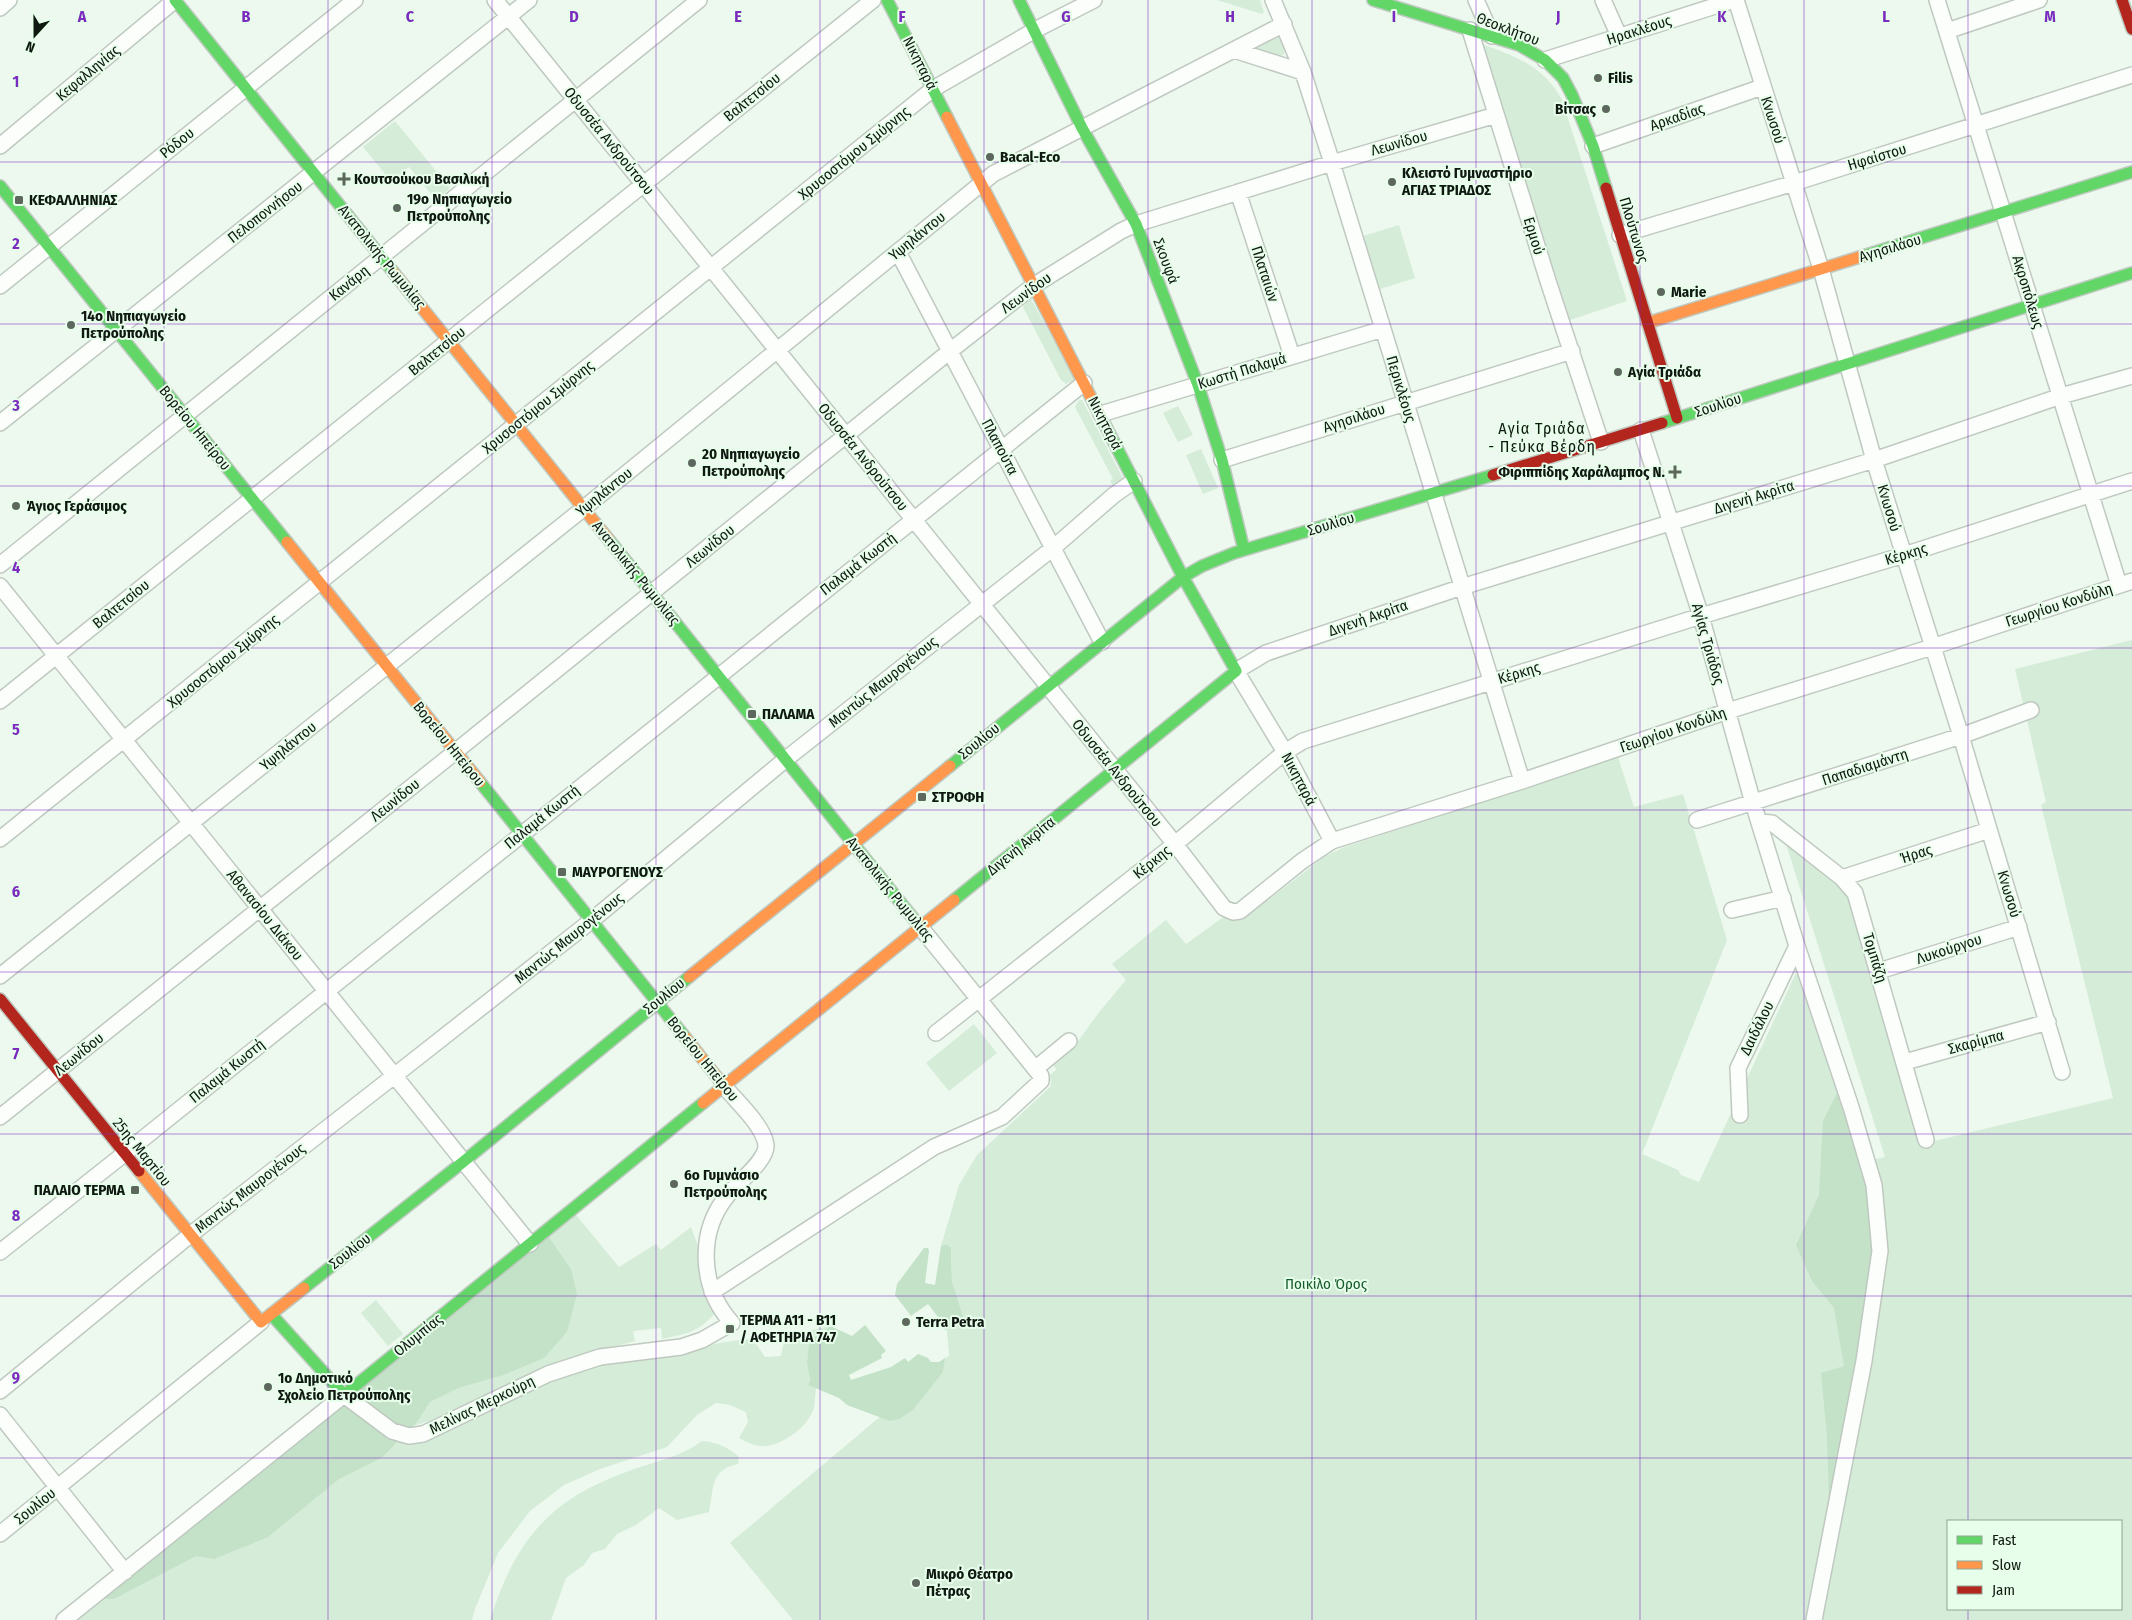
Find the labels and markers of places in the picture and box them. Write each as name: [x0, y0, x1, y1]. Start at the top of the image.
place label: Filis: [1608, 69, 1633, 87]
marker: Filis: [1592, 72, 1604, 84]
place label: Βίτσας: [1555, 100, 1596, 118]
marker: Βίτσας: [1600, 103, 1612, 115]
place label: Bacal-Eco: [1000, 148, 1060, 166]
marker: Bacal-Eco: [984, 151, 996, 163]
place label: Κλειστό Γυμναστήριο ΑΓΙΑΣ ΤΡΙΑΔΟΣ: [1401, 164, 1532, 199]
place label: Κουτσούκου Βασιλική: [354, 170, 489, 188]
marker: Κουτσούκου Βασιλική: [338, 173, 350, 185]
marker: Κλειστό Γυμναστήριο ΑΓΙΑΣ ΤΡΙΑΔΟΣ: [1386, 176, 1398, 188]
place label: 19ο Νηπιαγωγείο Πετρούπολης: [407, 190, 512, 225]
place label: ΚΕΦΑΛΛΗΝΙΑΣ: [29, 191, 118, 209]
marker: ΚΕΦΑΛΛΗΝΙΑΣ: [13, 194, 25, 206]
marker: 19ο Νηπιαγωγείο Πετρούπολης: [391, 202, 403, 214]
place label: Marie: [1671, 283, 1707, 301]
marker: Marie: [1655, 286, 1667, 298]
place label: 14ο Νηπιαγωγείο Πετρούπολης: [81, 307, 186, 342]
marker: 14ο Νηπιαγωγείο Πετρούπολης: [65, 319, 77, 331]
place label: Αγία Τριάδα: [1627, 363, 1701, 381]
marker: Αγία Τριάδα: [1612, 366, 1624, 378]
place label: 20 Νηπιαγωγείο Πετρούπολης: [701, 445, 800, 480]
marker: 20 Νηπιαγωγείο Πετρούπολης: [686, 457, 698, 469]
place label: Φιριππίδης Χαράλαμπος Ν.: [1498, 463, 1666, 481]
marker: Φιριππίδης Χαράλαμπος Ν.: [1669, 466, 1681, 478]
place label: Άγιος Γεράσιμος: [26, 497, 127, 515]
marker: Άγιος Γεράσιμος: [10, 500, 22, 512]
place label: ΠΑΛΑΜΑ: [762, 705, 815, 723]
marker: ΠΑΛΑΜΑ: [746, 708, 758, 720]
place label: ΣΤΡΟΦΗ: [932, 788, 984, 806]
marker: ΣΤΡΟΦΗ: [916, 791, 928, 803]
place label: ΜΑΥΡΟΓΕΝΟΥΣ: [572, 863, 663, 881]
marker: ΜΑΥΡΟΓΕΝΟΥΣ: [556, 866, 568, 878]
place label: 6ο Γυμνάσιο Πετρούπολης: [684, 1166, 768, 1201]
marker: 6ο Γυμνάσιο Πετρούπολης: [668, 1178, 680, 1190]
place label: ΠΑΛΑΙΟ ΤΕΡΜΑ: [34, 1181, 126, 1199]
marker: ΠΑΛΑΙΟ ΤΕΡΜΑ: [129, 1184, 141, 1196]
place label: ΤΕΡΜΑ Α11 - Β11 / ΑΦΕΤΗΡΙΑ 747: [740, 1311, 837, 1346]
place label: Terra Petra: [916, 1313, 985, 1331]
marker: Terra Petra: [900, 1316, 912, 1328]
marker: ΤΕΡΜΑ Α11 - Β11 / ΑΦΕΤΗΡΙΑ 747: [724, 1323, 736, 1335]
place label: 1ο Δημοτικό Σχολείο Πετρούπολης: [278, 1369, 411, 1404]
marker: 1ο Δημοτικό Σχολείο Πετρούπολης: [262, 1381, 274, 1393]
place label: Μικρό Θέατρο Πέτρας: [926, 1565, 1013, 1600]
marker: Μικρό Θέατρο Πέτρας: [910, 1577, 922, 1589]

